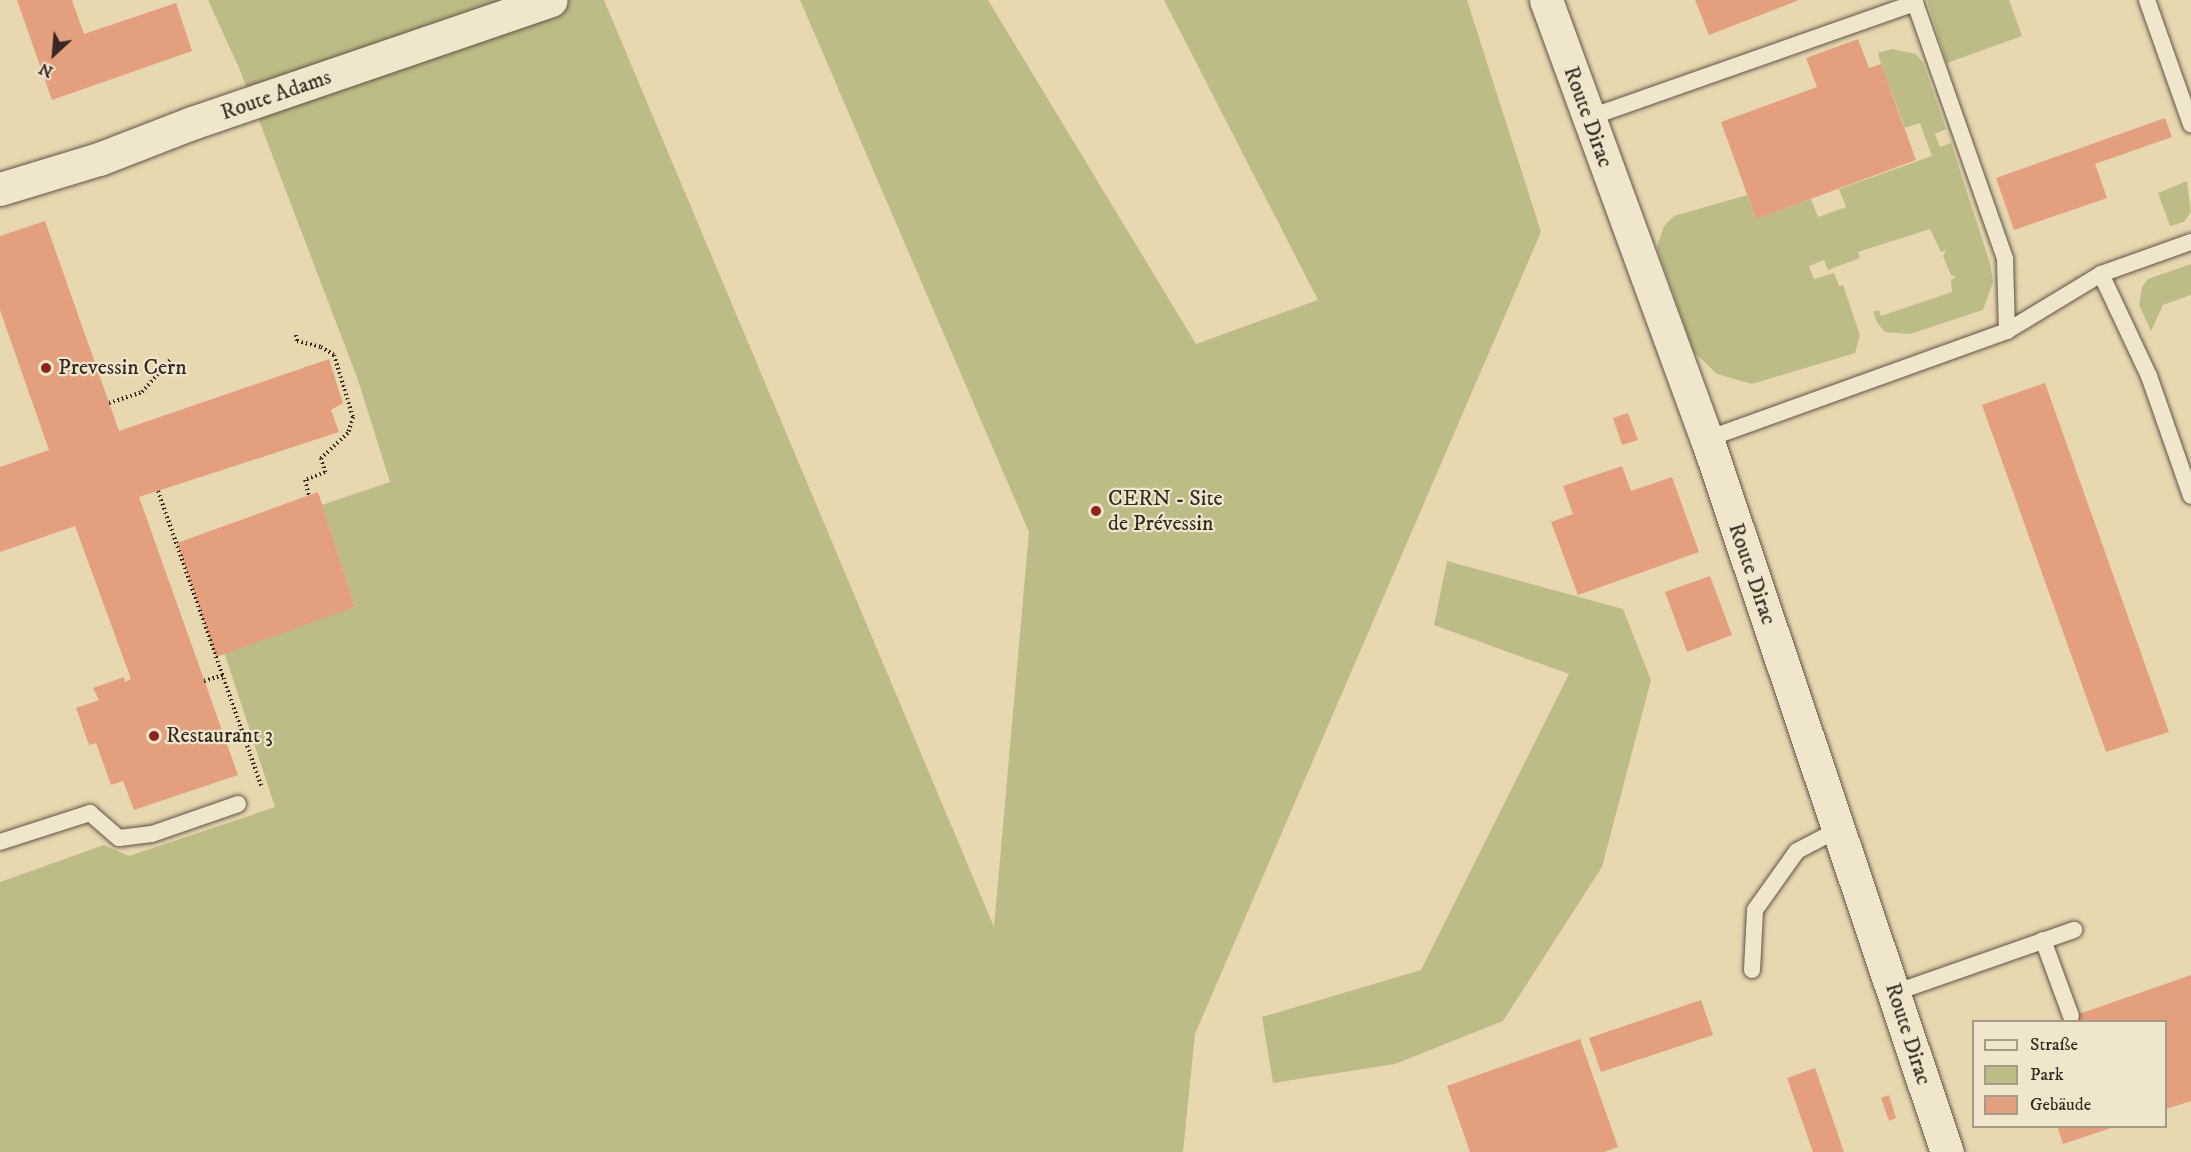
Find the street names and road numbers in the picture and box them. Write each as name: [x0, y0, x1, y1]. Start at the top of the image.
street label: Route Dirac: [1558, 63, 1618, 171]
street label: Route Adams: [217, 64, 335, 126]
street label: Route Dirac: [1722, 520, 1782, 628]
street label: Route Dirac: [1879, 980, 1937, 1088]

